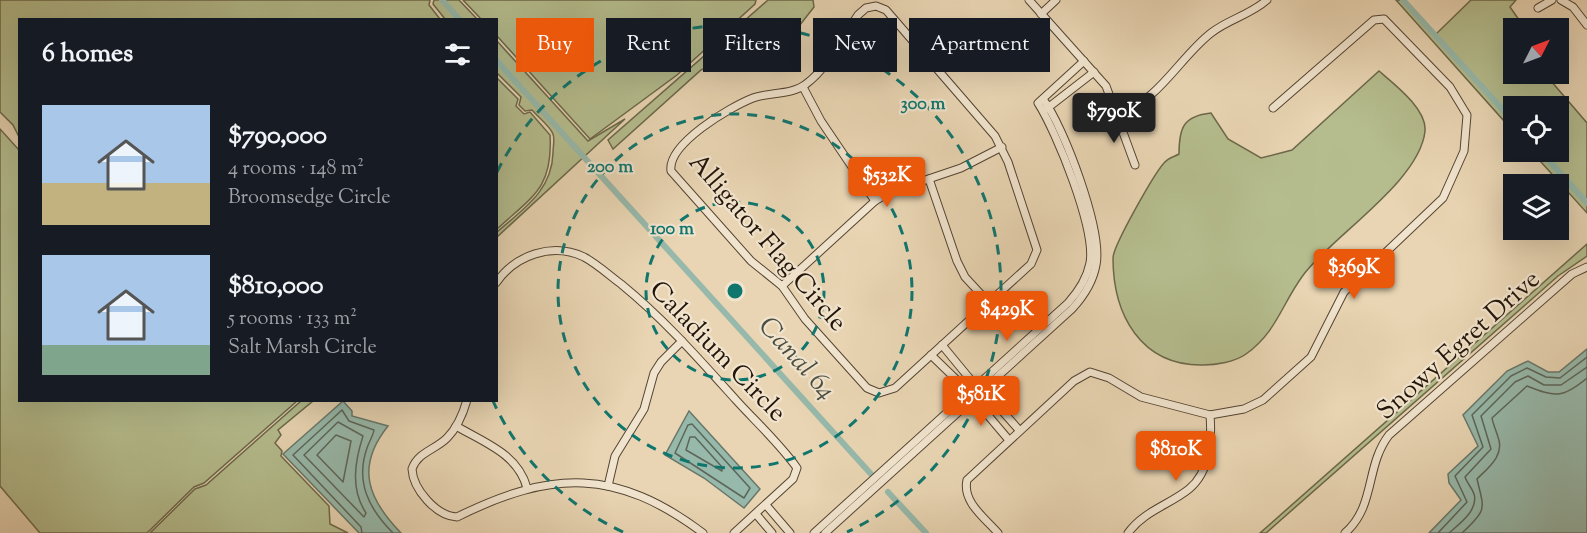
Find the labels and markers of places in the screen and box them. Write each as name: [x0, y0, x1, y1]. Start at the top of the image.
pin: $790K: [1072, 93, 1156, 144]
pin: $532K: [845, 157, 929, 208]
pin: $369K: [1312, 249, 1396, 300]
centre of rings: [725, 281, 745, 301]
pin: $429K: [965, 291, 1049, 342]
pin: $581K: [939, 376, 1023, 427]
pin: $810K: [1134, 431, 1218, 482]

